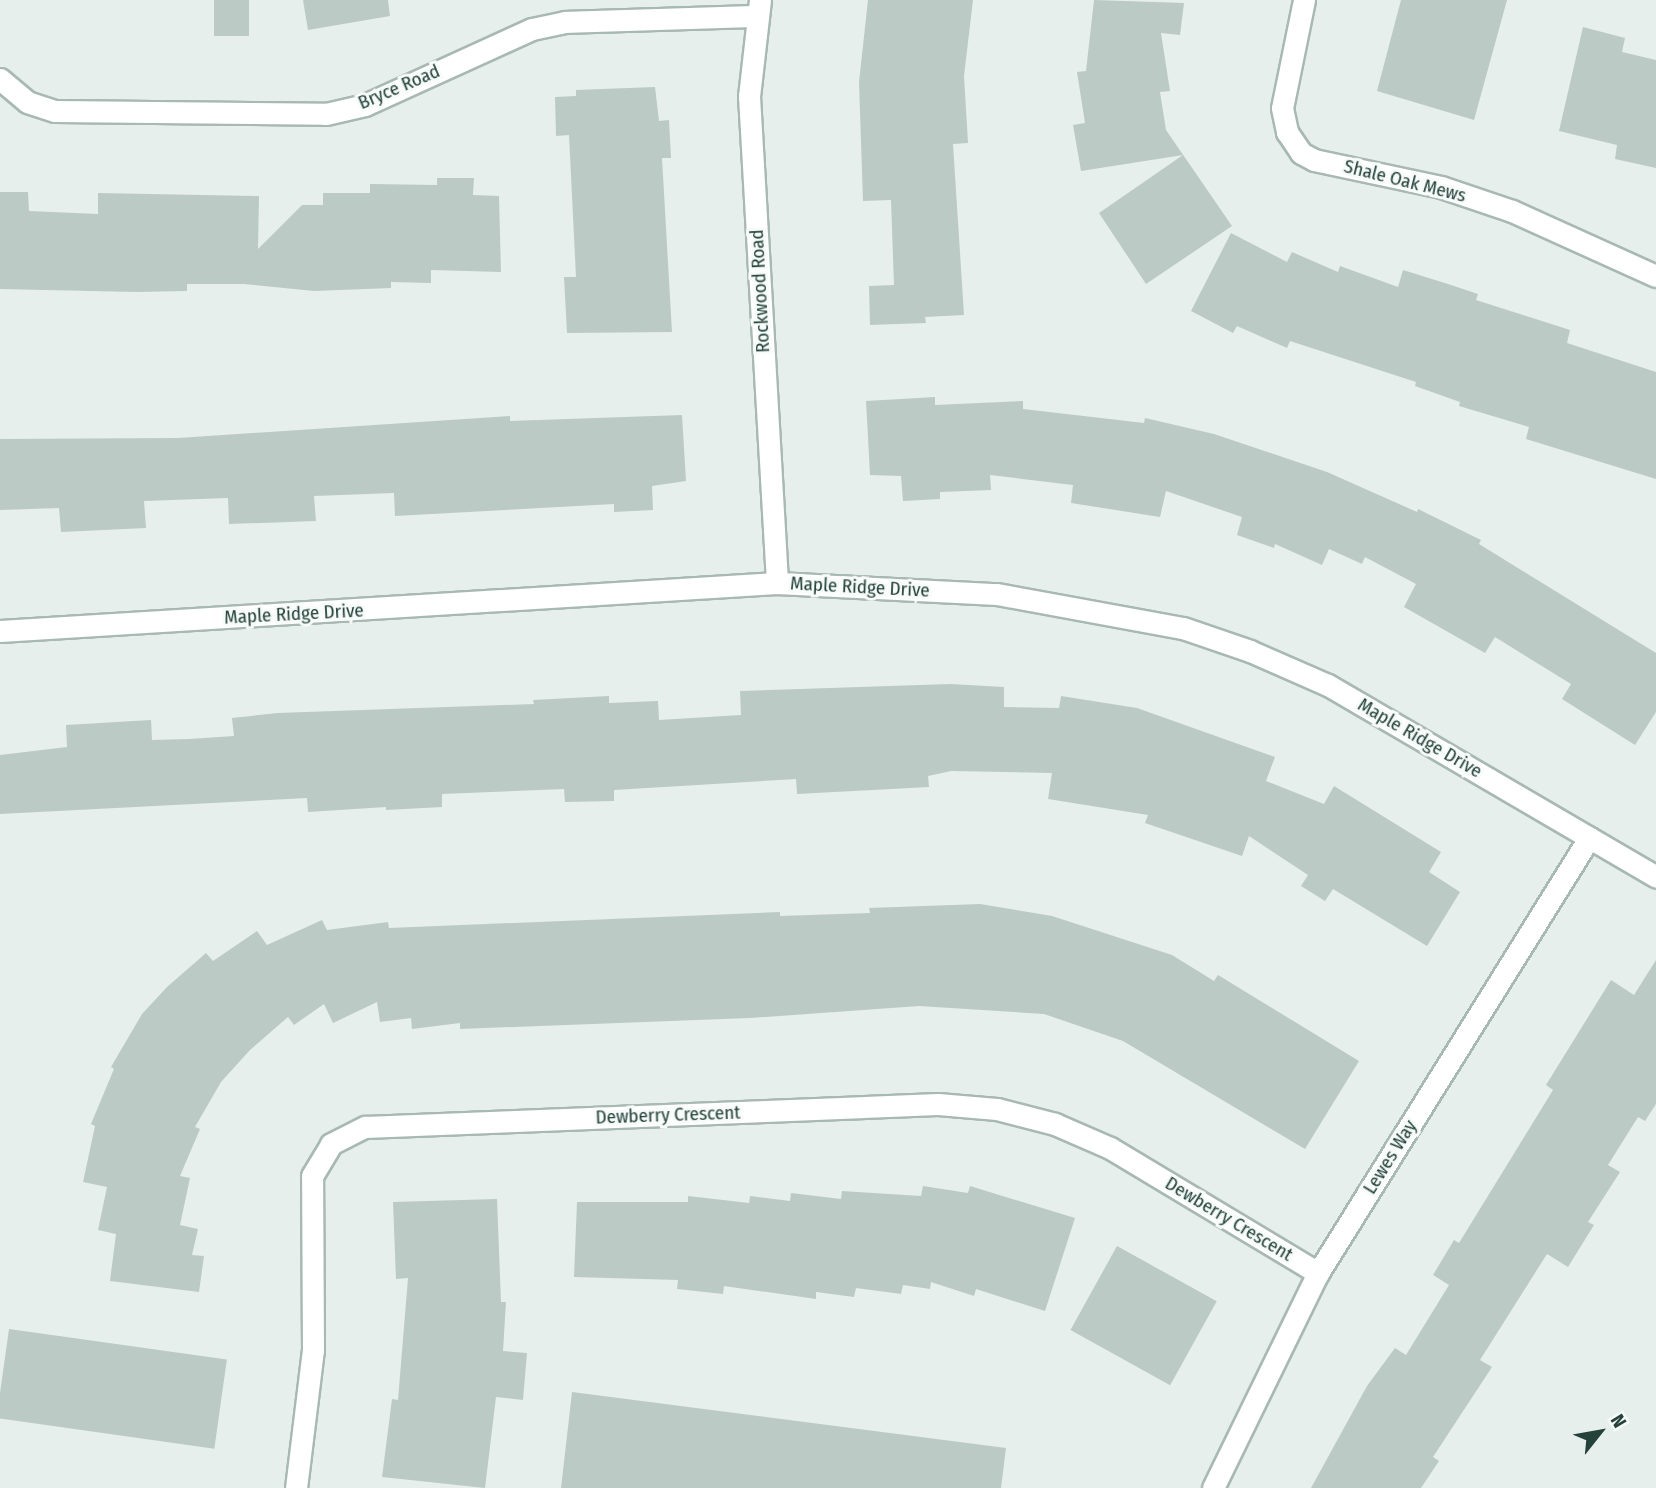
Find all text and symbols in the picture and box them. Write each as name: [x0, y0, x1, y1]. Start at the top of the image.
street label: Bryce Road: [355, 60, 443, 114]
street label: Shale Oak Mews: [1342, 155, 1468, 207]
street label: Rockwood Road: [745, 229, 775, 353]
street label: Maple Ridge Drive: [790, 572, 930, 602]
street label: Maple Ridge Drive: [224, 599, 364, 629]
street label: Maple Ridge Drive: [1354, 693, 1486, 783]
street label: Dewberry Crescent: [595, 1101, 741, 1129]
street label: Lewes Way: [1358, 1116, 1422, 1198]
street label: Dewberry Crescent: [1161, 1172, 1297, 1266]
north arrow: [1565, 1397, 1635, 1467]
text: N: [1606, 1410, 1631, 1432]

